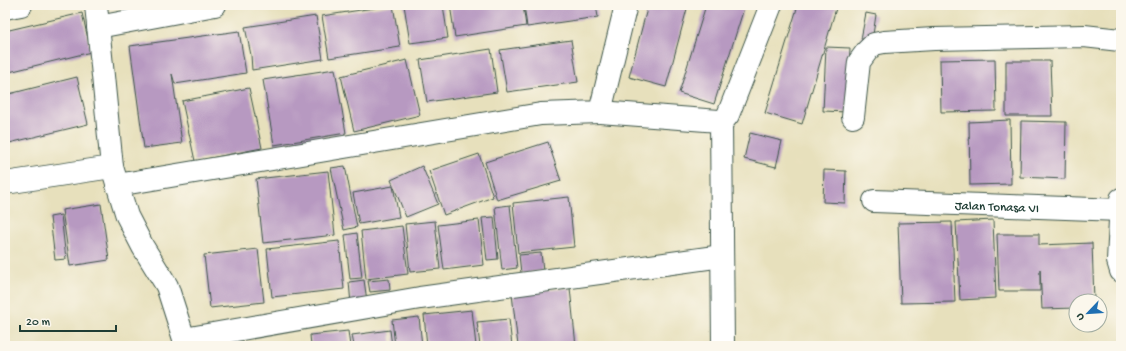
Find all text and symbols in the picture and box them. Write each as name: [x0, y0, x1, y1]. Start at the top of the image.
street label: Jalan Tonasa VI: [955, 199, 1039, 217]
north arrow: [1068, 293, 1108, 333]
scale bar: [20, 307, 116, 333]
text: U: [1074, 310, 1088, 322]
text: 20 m: [26, 316, 51, 330]

